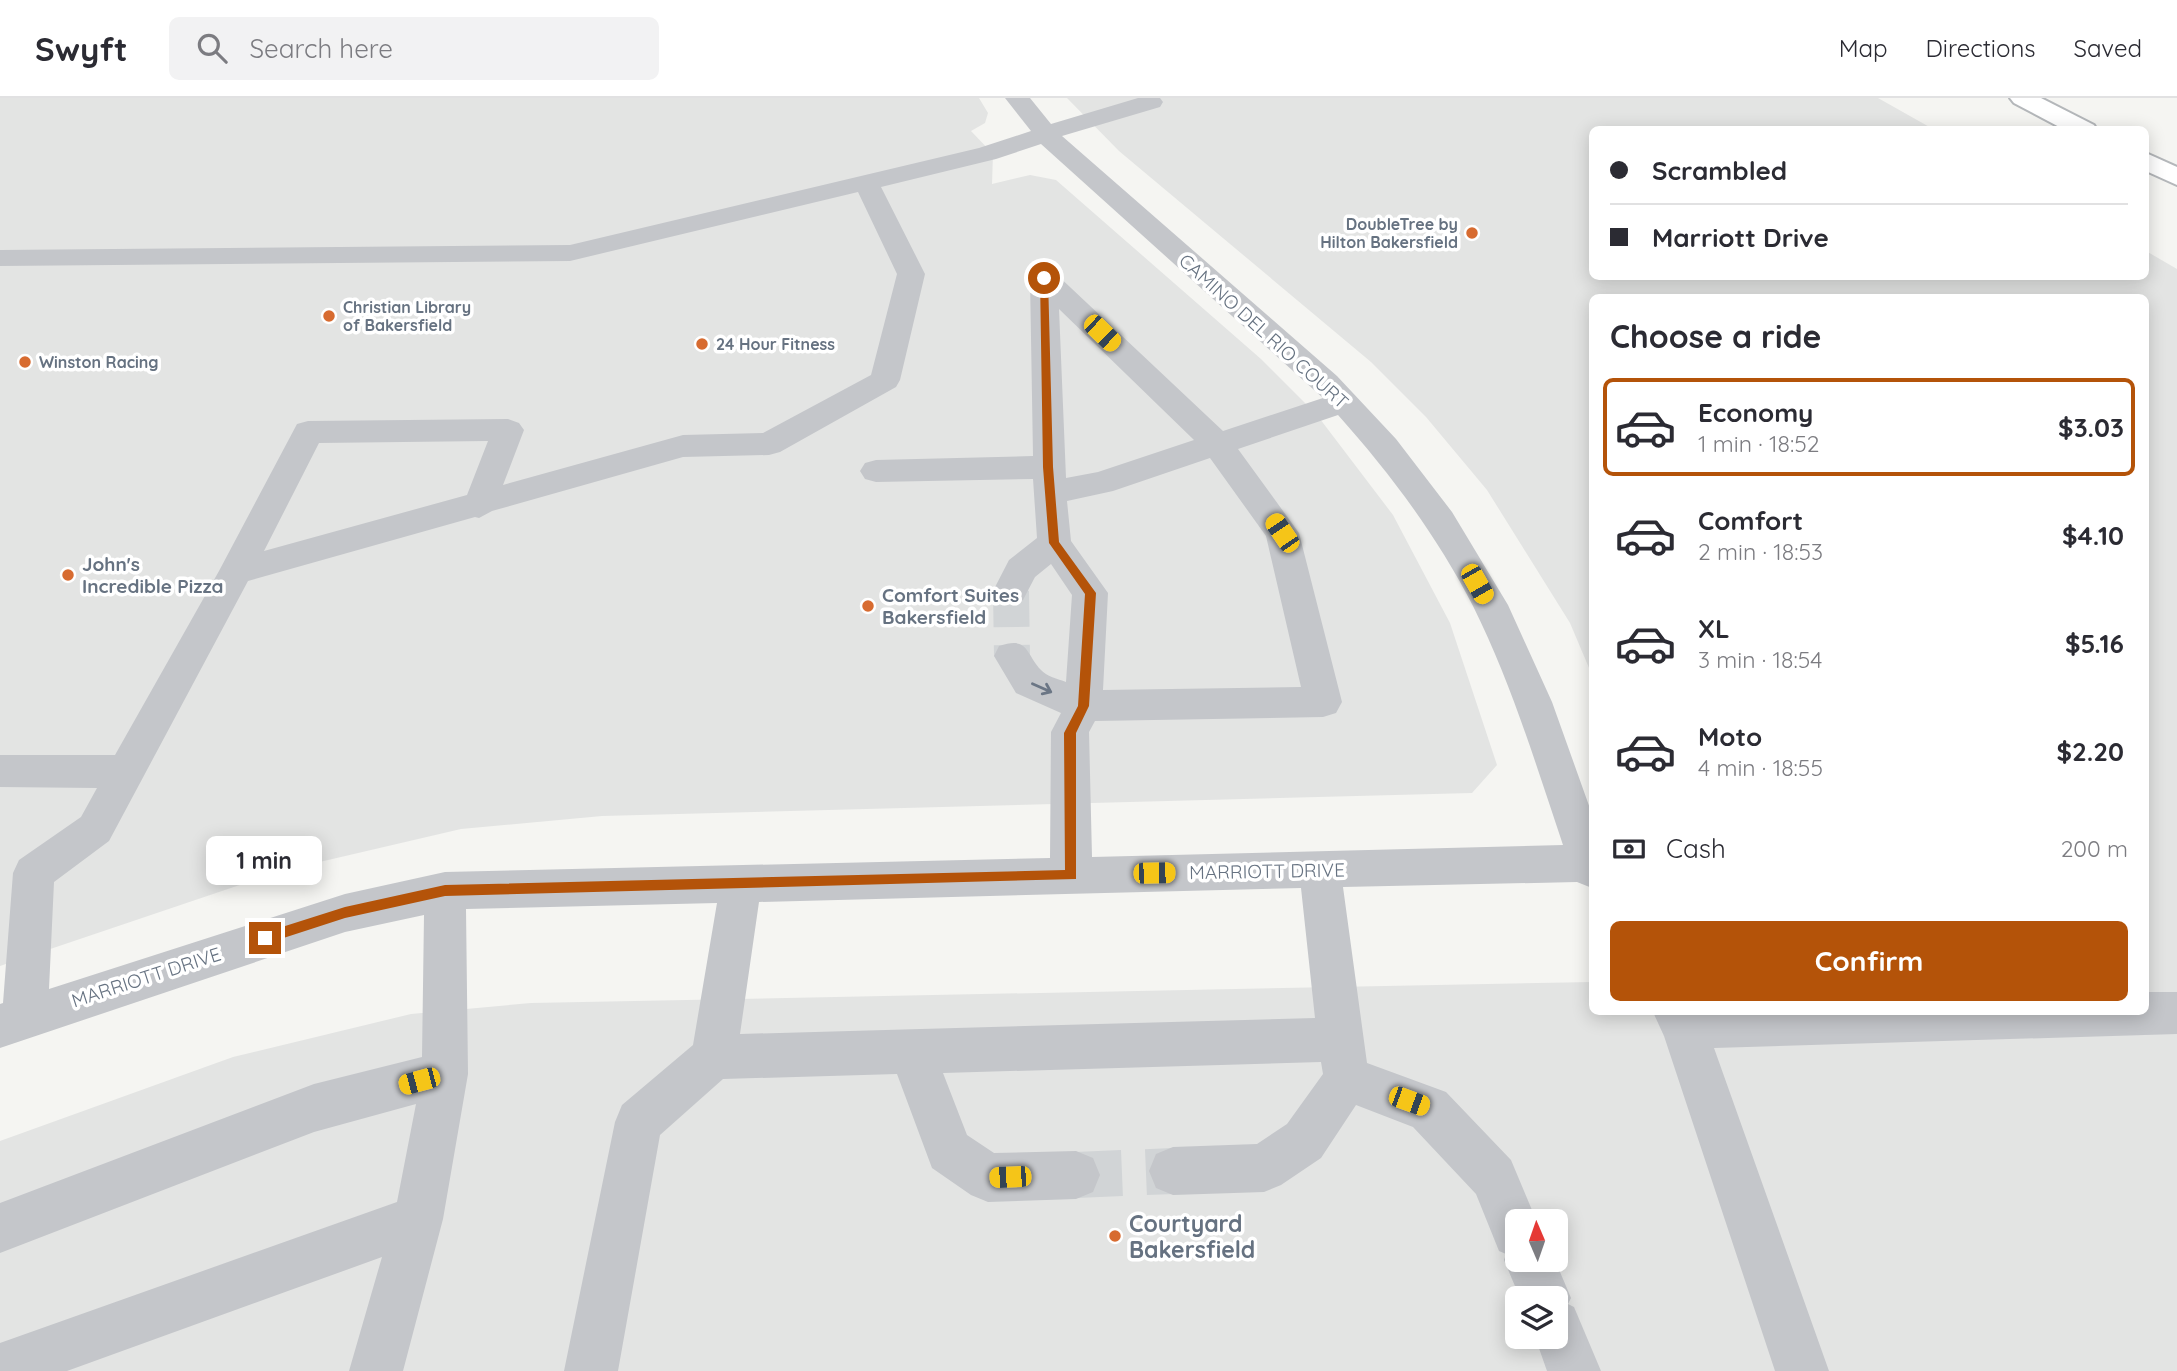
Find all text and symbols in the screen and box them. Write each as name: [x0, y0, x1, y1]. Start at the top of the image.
search box: [169, 17, 659, 80]
text: Swyft: [35, 28, 127, 69]
icon: search: [193, 29, 231, 67]
text: Search here: [249, 32, 393, 65]
text: Map: [1839, 33, 1888, 63]
text: Directions: [1926, 33, 2036, 63]
text: Saved: [2074, 33, 2142, 63]
text: Scrambled: [1652, 154, 1787, 187]
place label: DoubleTree by Hilton Bakersfield: [1320, 214, 1458, 252]
text: Marriott Drive: [1652, 221, 1829, 254]
marker: DoubleTree by Hilton Bakersfield: [1464, 225, 1480, 241]
street label: CAMINO DEL RIO COURT: [1174, 248, 1354, 414]
route start: [1028, 262, 1060, 294]
place label: Christian Library of Bakersfield: [343, 297, 471, 335]
marker: Christian Library of Bakersfield: [321, 308, 337, 324]
car: [1080, 311, 1125, 355]
text: Choose a ride: [1610, 316, 1822, 356]
place label: 24 Hour Fitness: [716, 334, 835, 354]
marker: 24 Hour Fitness: [694, 336, 710, 352]
place label: Winston Racing: [39, 352, 159, 372]
marker: Winston Racing: [17, 354, 33, 370]
icon: car: [1614, 396, 1677, 459]
text: Economy: [1698, 396, 1813, 429]
text: $3.03: [2058, 411, 2124, 444]
text: 1 min · 18:52: [1698, 429, 1820, 458]
icon: car: [1614, 504, 1677, 567]
text: Comfort: [1698, 504, 1803, 537]
car: [1262, 510, 1303, 556]
text: $4.10: [2062, 519, 2124, 552]
text: 2 min · 18:53: [1698, 537, 1823, 566]
place label: John's Incredible Pizza: [82, 552, 224, 598]
car: [1458, 561, 1497, 607]
marker: John's Incredible Pizza: [60, 567, 76, 583]
place label: Comfort Suites Bakersfield: [882, 583, 1019, 629]
marker: Comfort Suites Bakersfield: [860, 598, 876, 614]
icon: car: [1614, 612, 1677, 675]
text: XL: [1698, 612, 1730, 645]
text: $5.16: [2065, 627, 2124, 660]
text: 3 min · 18:54: [1698, 645, 1822, 674]
one-way arrow: [1030, 682, 1052, 695]
icon: car: [1614, 720, 1677, 783]
text: Moto: [1698, 720, 1762, 753]
text: $2.20: [2056, 735, 2124, 768]
text: 4 min · 18:55: [1698, 753, 1823, 782]
icon: cash: [1610, 830, 1648, 868]
text: Cash: [1666, 832, 1726, 865]
text: 200 m: [2061, 834, 2128, 863]
callout: 1 min: [207, 836, 323, 886]
text: 1 min: [236, 846, 292, 875]
street label: MARRIOTT DRIVE: [1189, 858, 1345, 884]
car: [1133, 862, 1176, 884]
button: Confirm: [1610, 921, 2128, 1001]
route end: [249, 922, 281, 954]
street label: MARRIOTT DRIVE: [68, 942, 224, 1012]
car: [396, 1065, 443, 1097]
car: [1386, 1084, 1433, 1118]
car: [989, 1166, 1032, 1188]
place label: Courtyard Bakersfield: [1129, 1209, 1255, 1264]
north arrow: [1505, 1209, 1568, 1272]
map controls: [1505, 1209, 1568, 1349]
marker: Courtyard Bakersfield: [1107, 1228, 1123, 1244]
button: layers: [1505, 1286, 1568, 1349]

